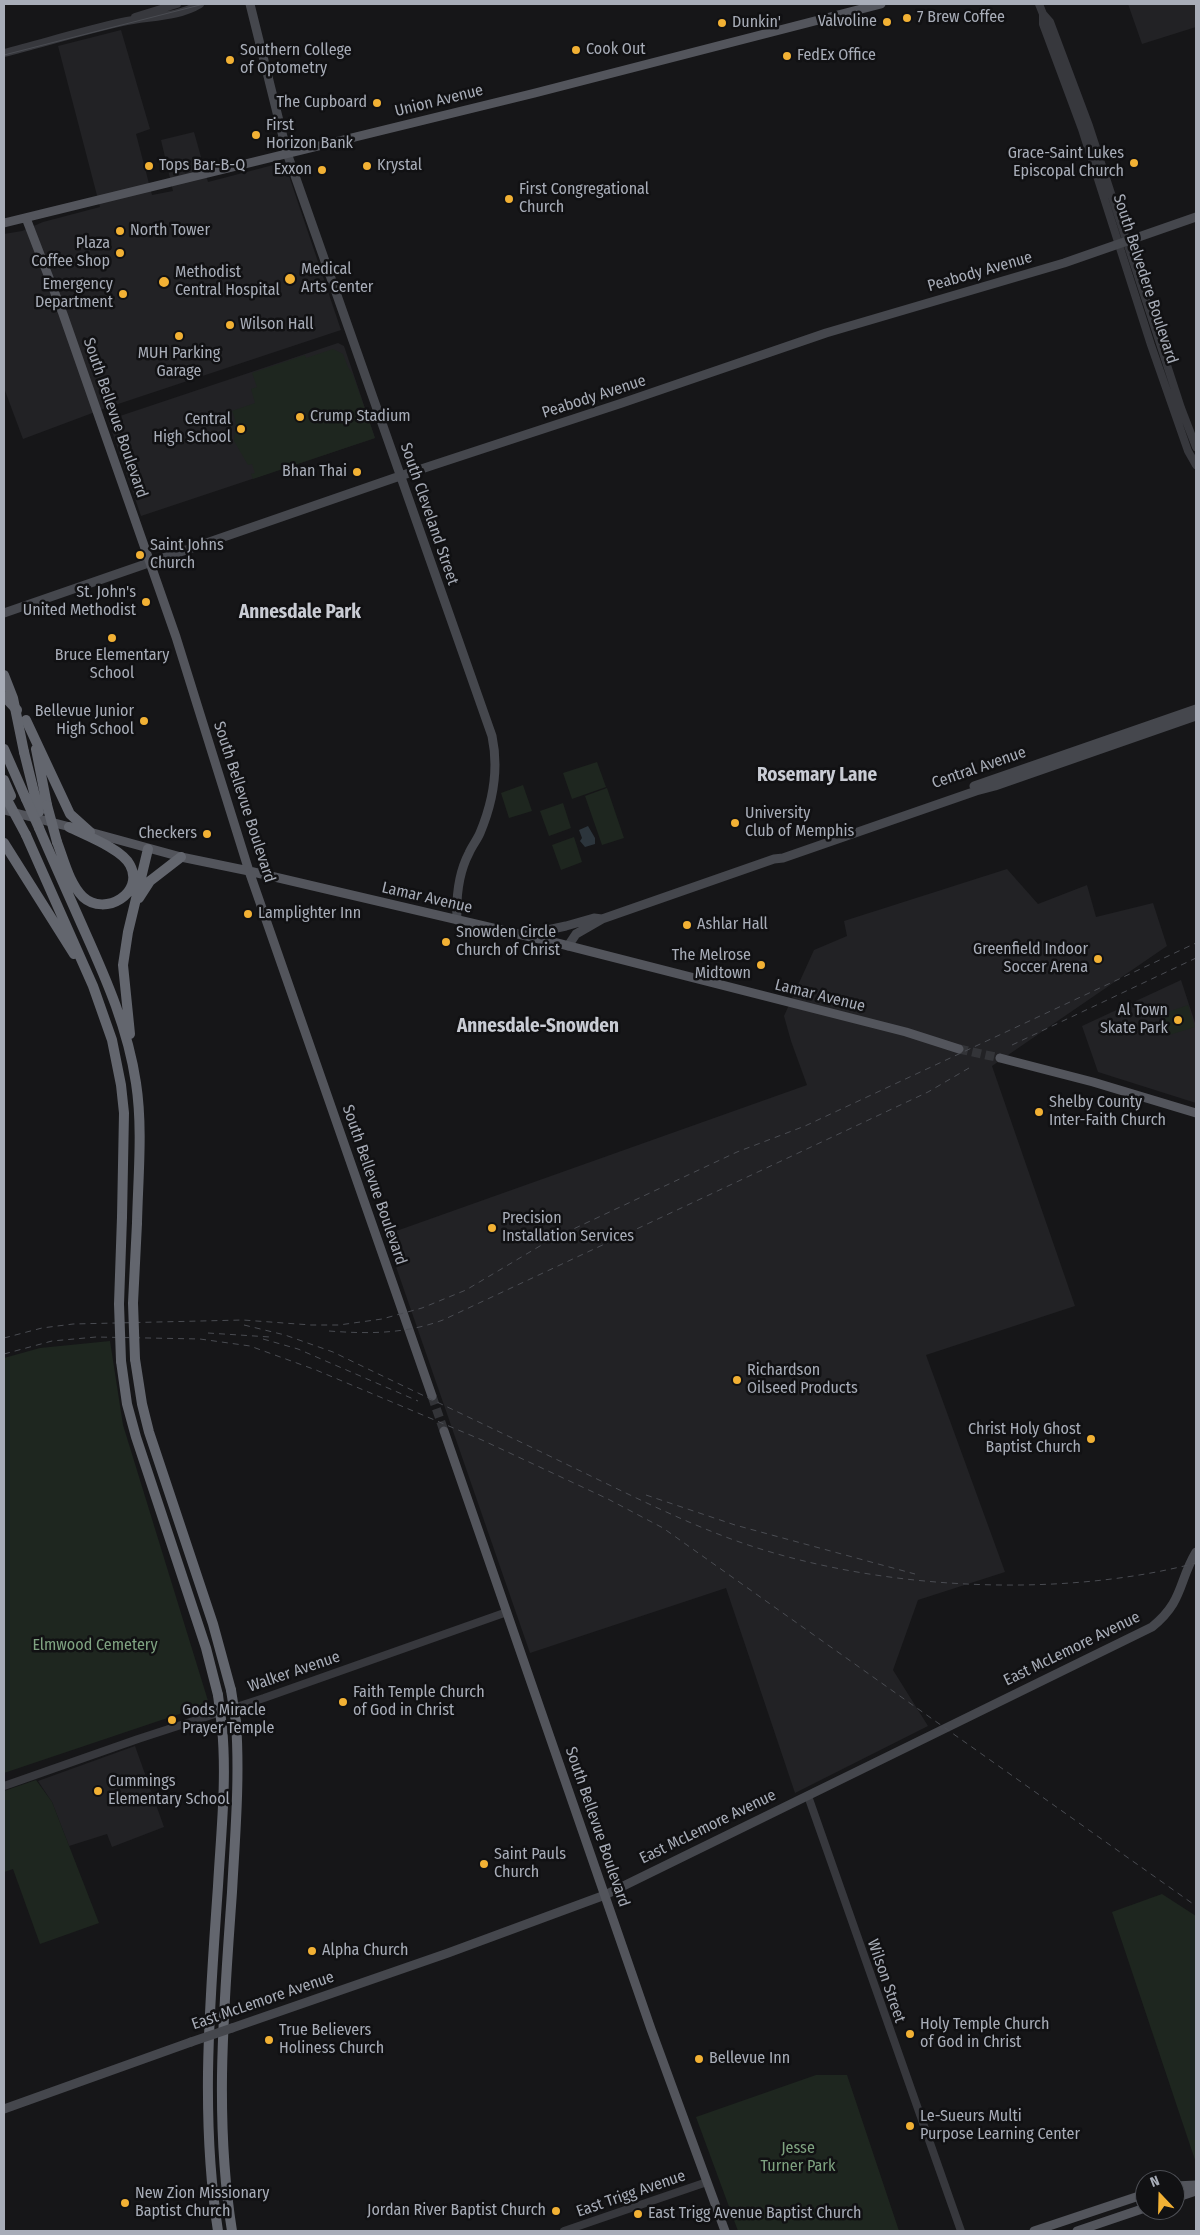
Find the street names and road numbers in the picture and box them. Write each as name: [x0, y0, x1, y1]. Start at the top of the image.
street label: Union Avenue: [393, 81, 485, 121]
street label: South Belvedere Boulevard: [1109, 192, 1181, 366]
street label: Peabody Avenue: [925, 248, 1035, 296]
street label: South Bellevue Boulevard: [79, 335, 151, 501]
street label: Peabody Avenue: [540, 371, 648, 423]
street label: South Cleveland Street: [396, 440, 462, 588]
street label: South Bellevue Boulevard: [209, 719, 279, 885]
street label: Central Avenue: [929, 743, 1029, 793]
street label: Lamar Avenue: [380, 878, 474, 918]
street label: Lamar Avenue: [773, 976, 867, 1016]
street label: South Bellevue Boulevard: [338, 1102, 410, 1268]
street label: East McLemore Avenue: [1001, 1608, 1143, 1690]
street label: Walker Avenue: [245, 1647, 343, 1697]
street label: South Bellevue Boulevard: [561, 1744, 633, 1910]
street label: East McLemore Avenue: [637, 1786, 779, 1868]
street label: Wilson Street: [863, 1937, 909, 2025]
street label: East McLemore Avenue: [189, 1968, 337, 2034]
street label: East Trigg Avenue: [574, 2166, 688, 2222]

